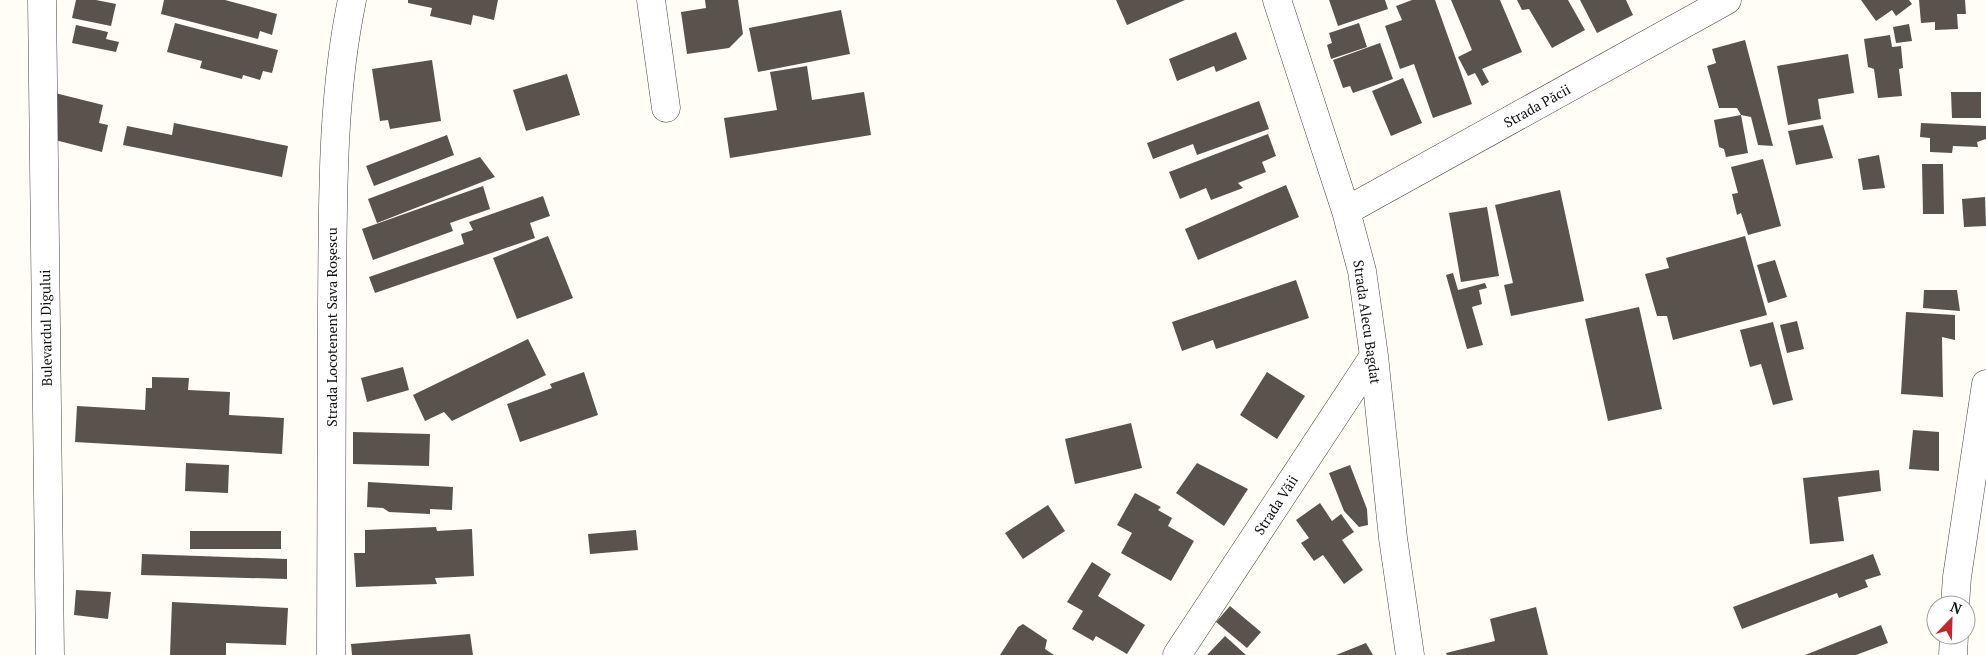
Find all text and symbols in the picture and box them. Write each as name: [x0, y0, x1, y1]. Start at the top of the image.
street label: Strada Păcii: [1500, 79, 1574, 132]
street label: Strada Locotenent Sava Roșescu: [322, 227, 341, 427]
street label: Strada Alecu Bagdat: [1349, 259, 1386, 386]
street label: Bulevardul Digului: [35, 270, 56, 386]
street label: Strada Văii: [1249, 471, 1302, 538]
north arrow: [1926, 595, 1976, 645]
text: N: [1948, 597, 1965, 619]

